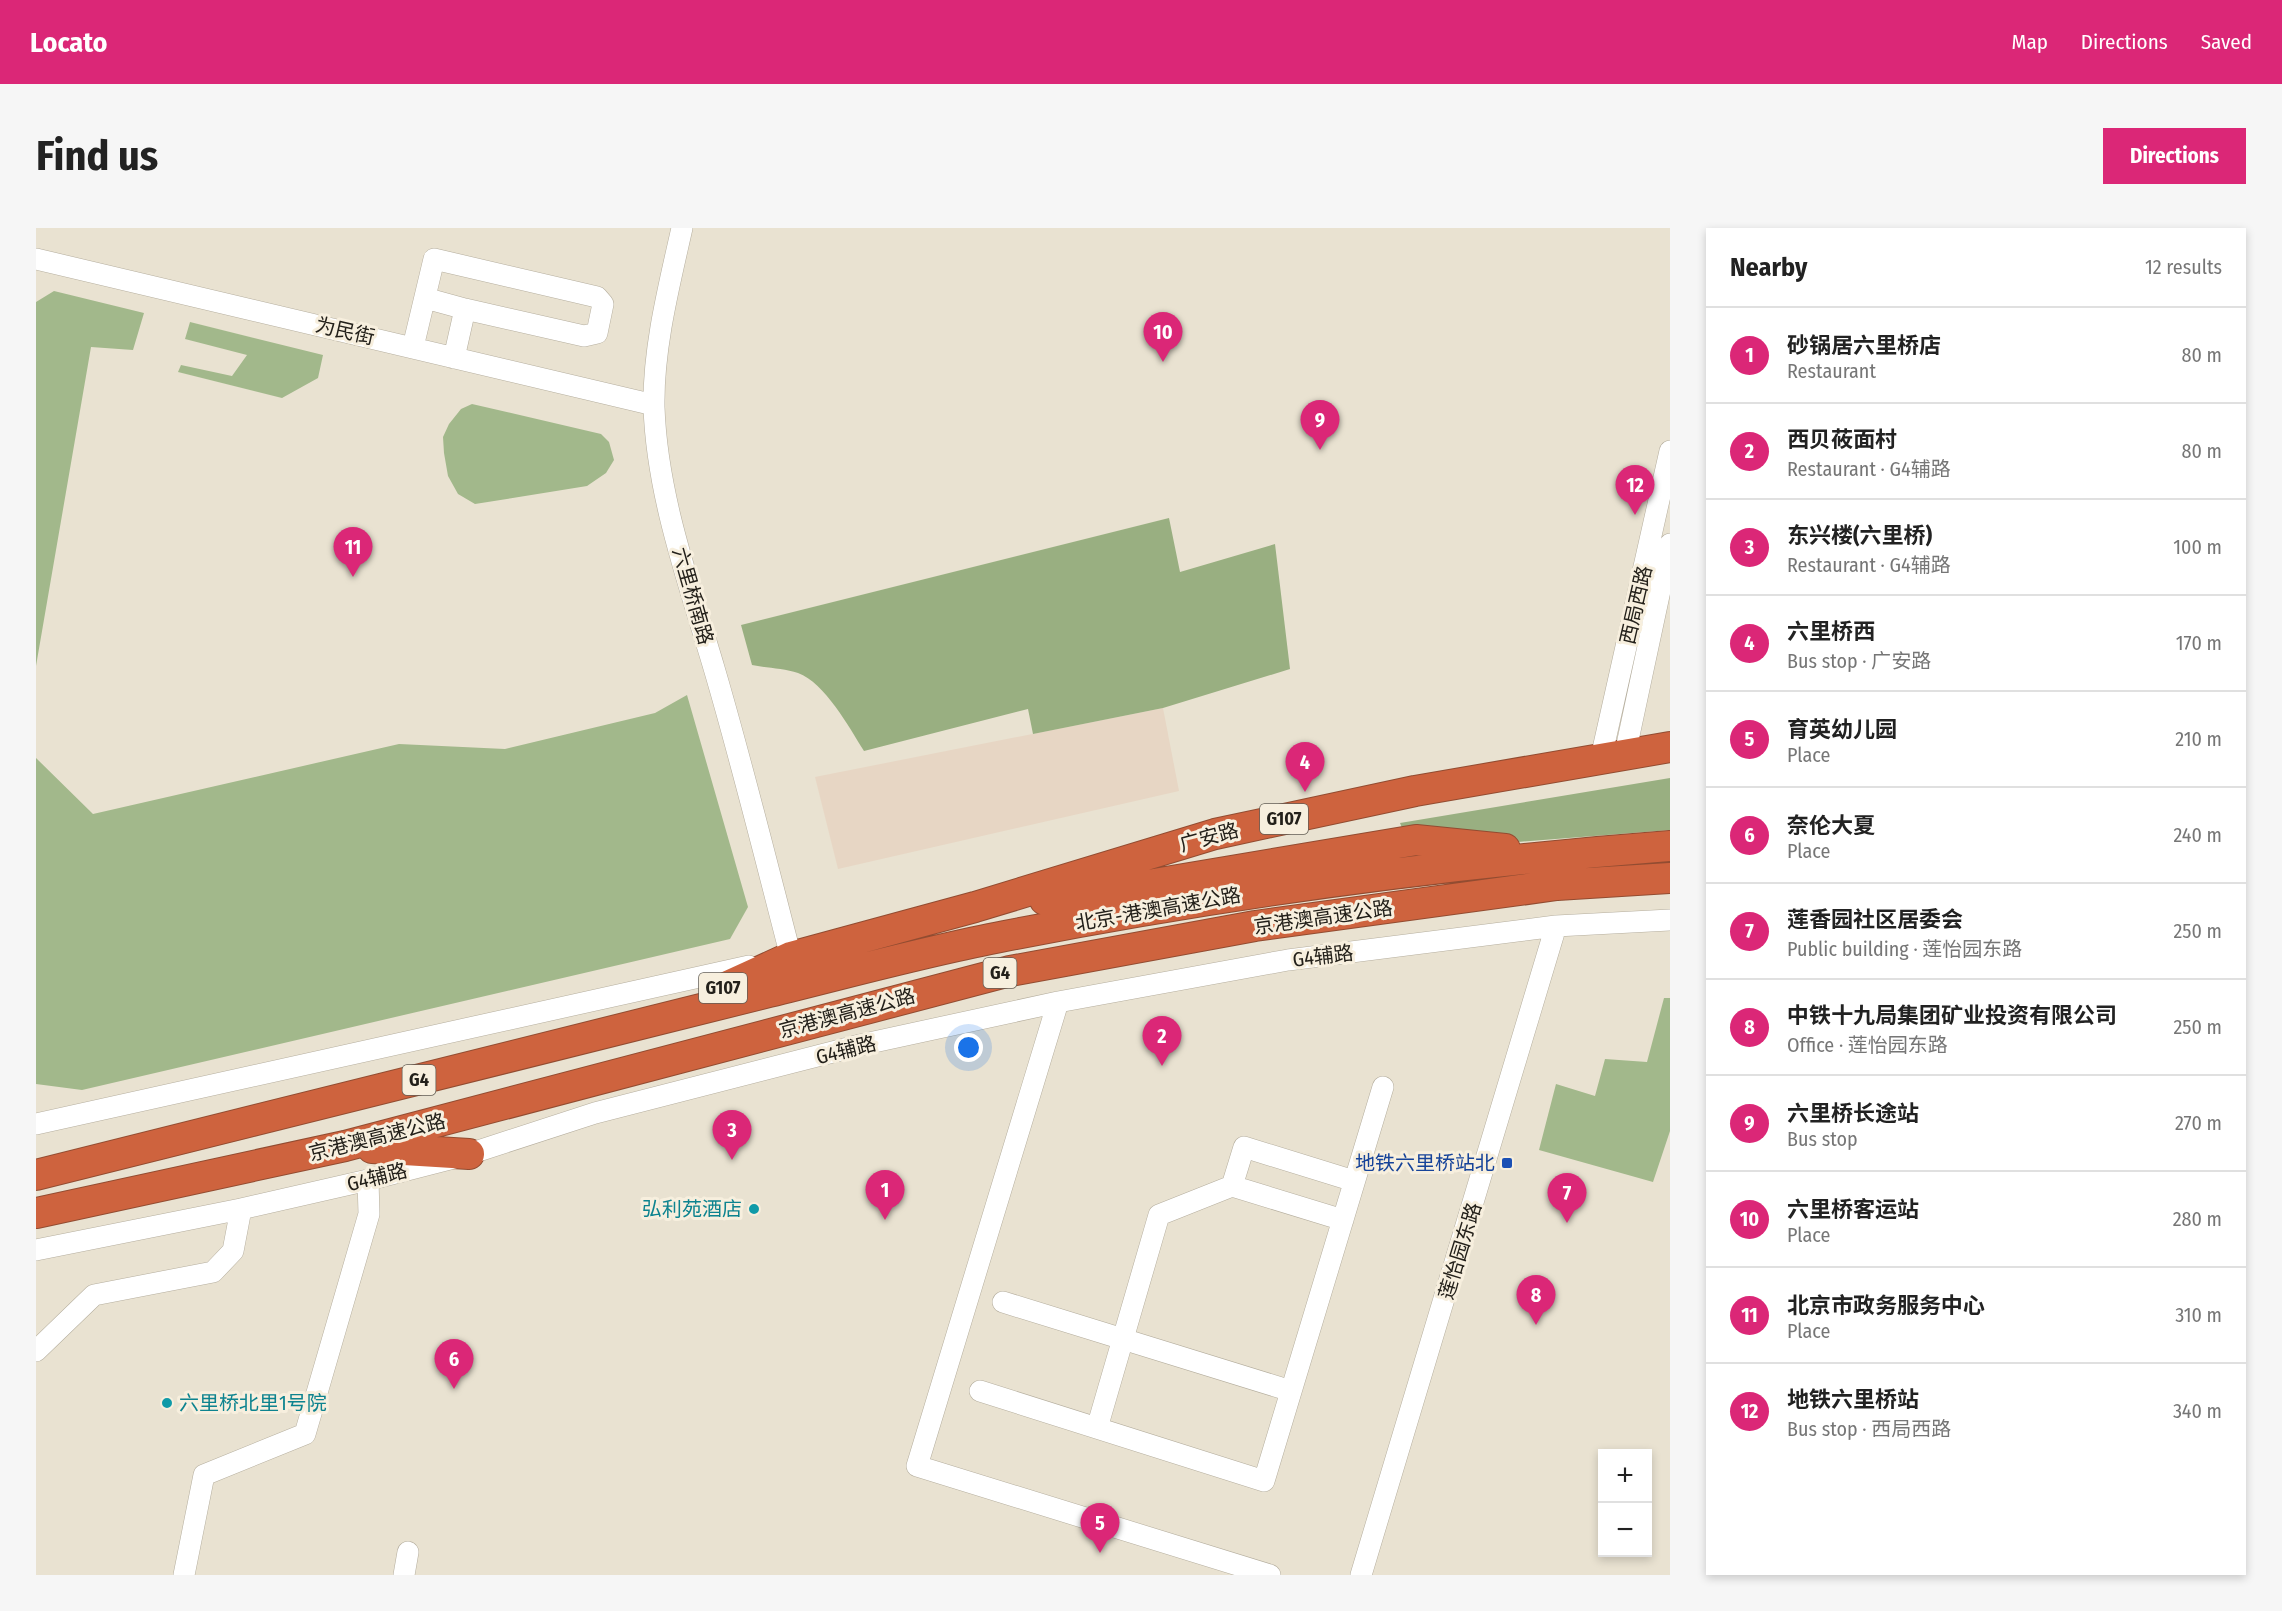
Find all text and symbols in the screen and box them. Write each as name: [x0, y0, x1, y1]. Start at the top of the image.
text: Locato: [30, 26, 108, 59]
text: Map: [2011, 29, 2048, 55]
text: Directions: [2081, 29, 2168, 55]
text: Saved: [2201, 29, 2252, 55]
button: Directions: [2103, 128, 2246, 184]
text: Find us: [36, 131, 158, 181]
text: Nearby: [1730, 252, 1807, 283]
text: 12 results: [2145, 255, 2222, 279]
pin: 10: [1144, 312, 1182, 362]
street label: 为民街: [313, 313, 377, 349]
text: 砂锅居六里桥店: [1787, 332, 1941, 359]
text: 1: [1745, 343, 1754, 367]
text: 80 m: [2182, 343, 2222, 367]
text: Restaurant: [1787, 359, 1876, 383]
pin: 9: [1300, 400, 1340, 450]
text: 西贝莜面村: [1787, 426, 1897, 453]
text: 2: [1745, 439, 1754, 463]
text: 80 m: [2182, 439, 2222, 463]
text: Restaurant · G4辅路: [1787, 457, 1951, 481]
pin: 12: [1616, 466, 1654, 515]
text: 东兴楼(六里桥): [1787, 522, 1932, 549]
pin: 11: [334, 528, 372, 577]
text: 3: [1745, 535, 1754, 559]
text: 100 m: [2173, 535, 2222, 559]
street label: 六里桥南路: [668, 545, 718, 647]
text: Restaurant · G4辅路: [1787, 553, 1951, 577]
street label: 西局西路: [1615, 563, 1657, 647]
text: 六里桥西: [1787, 618, 1875, 645]
text: 4: [1744, 631, 1755, 655]
text: 170 m: [2176, 631, 2222, 655]
text: Bus stop · 广安路: [1787, 649, 1931, 673]
text: 育英幼儿园: [1787, 716, 1897, 743]
text: 5: [1745, 727, 1754, 751]
text: 210 m: [2175, 727, 2222, 751]
pin: 4: [1286, 742, 1324, 792]
text: Place: [1787, 743, 1830, 767]
road number: G107: [1260, 804, 1308, 834]
text: 奈伦大夏: [1787, 812, 1875, 839]
street label: 广安路: [1177, 818, 1241, 856]
text: 6: [1744, 823, 1755, 847]
text: 240 m: [2173, 823, 2222, 847]
text: Place: [1787, 839, 1830, 863]
street label: 北京-港澳高速公路: [1073, 883, 1243, 935]
street label: 京港澳高速公路: [1252, 895, 1394, 939]
text: 莲香园社区居委会: [1787, 906, 1963, 933]
text: 7: [1745, 919, 1754, 943]
text: 250 m: [2174, 919, 2222, 943]
text: Public building · 莲怡园东路: [1787, 937, 2022, 961]
street label: G4辅路: [1291, 940, 1355, 972]
road number: G4: [984, 958, 1016, 988]
road number: G107: [699, 973, 747, 1003]
street label: 京港澳高速公路: [776, 983, 918, 1043]
text: 中铁十九局集团矿业投资有限公司: [1787, 1002, 2117, 1029]
text: 8: [1744, 1015, 1755, 1039]
text: 250 m: [2174, 1015, 2222, 1039]
pin: 2: [1142, 1016, 1182, 1066]
street label: G4辅路: [813, 1031, 879, 1069]
your location: [954, 1033, 983, 1062]
text: Office · 莲怡园东路: [1787, 1033, 1948, 1057]
road number: G4: [402, 1065, 436, 1095]
text: 六里桥长途站: [1787, 1100, 1919, 1127]
street label: 京港澳高速公路: [306, 1108, 448, 1166]
pin: 3: [712, 1110, 752, 1160]
text: 9: [1744, 1111, 1755, 1135]
text: 270 m: [2175, 1111, 2222, 1135]
text: Bus stop: [1787, 1127, 1858, 1151]
place label: 地铁六里桥站北: [1355, 1151, 1495, 1175]
marker: 地铁六里桥站北: [1500, 1156, 1514, 1170]
street label: G4辅路: [344, 1158, 410, 1196]
pin: 1: [866, 1170, 904, 1220]
pin: 7: [1548, 1174, 1586, 1223]
text: 六里桥客运站: [1787, 1196, 1919, 1223]
place label: 弘利苑酒店: [642, 1197, 742, 1221]
street label: 莲怡园东路: [1434, 1200, 1486, 1302]
marker: 弘利苑酒店: [747, 1202, 761, 1216]
text: 10: [1740, 1207, 1759, 1231]
text: 280 m: [2173, 1207, 2222, 1231]
text: Place: [1787, 1223, 1830, 1247]
pin: 8: [1516, 1276, 1556, 1325]
text: 北京市政务服务中心: [1787, 1292, 1985, 1319]
text: 11: [1741, 1303, 1758, 1327]
text: 310 m: [2175, 1303, 2222, 1327]
text: Place: [1787, 1319, 1830, 1343]
pin: 6: [434, 1340, 474, 1389]
text: 地铁六里桥站: [1787, 1386, 1919, 1413]
place label: 六里桥北里1号院: [179, 1391, 327, 1415]
marker: 六里桥北里1号院: [160, 1396, 174, 1410]
text: 12: [1741, 1399, 1758, 1423]
text: 340 m: [2173, 1399, 2222, 1423]
text: Bus stop · 西局西路: [1787, 1417, 1951, 1441]
map controls: [1598, 1449, 1652, 1557]
button: +: [1598, 1449, 1652, 1503]
button: −: [1598, 1503, 1652, 1557]
pin: 5: [1080, 1504, 1120, 1553]

